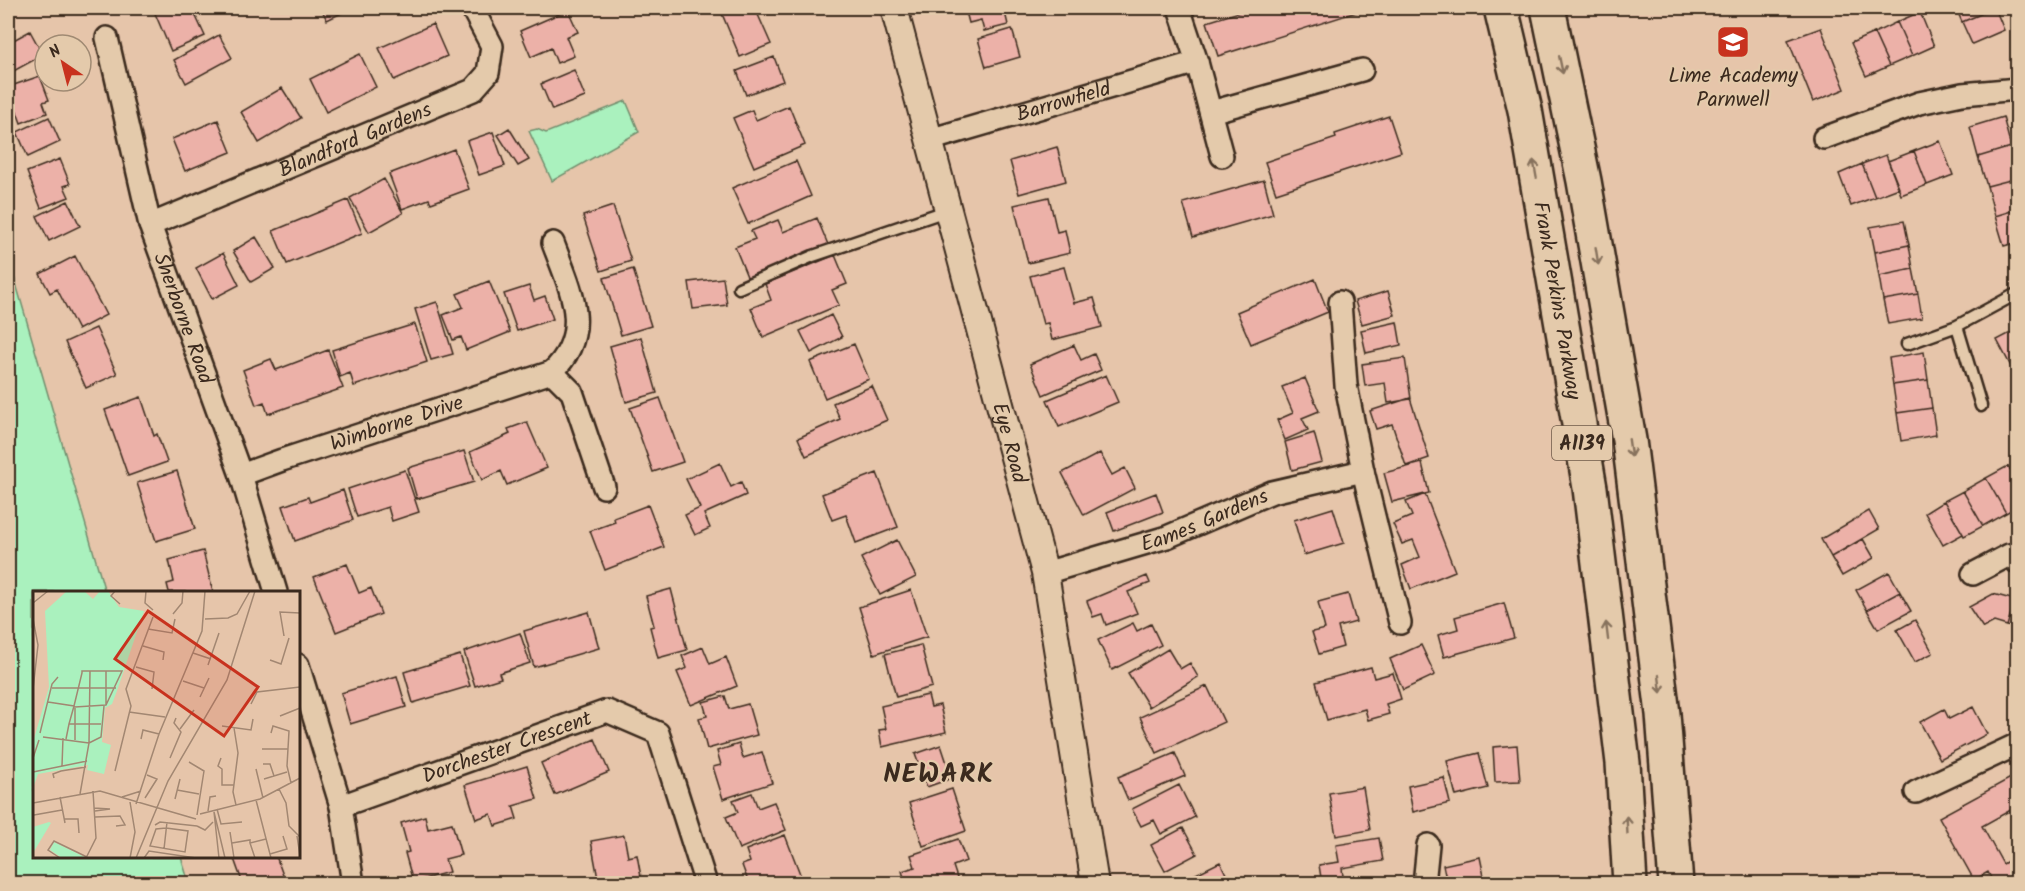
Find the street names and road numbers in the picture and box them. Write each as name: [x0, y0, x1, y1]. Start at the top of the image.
street label: Barrowfield: [1013, 73, 1116, 132]
street label: Blandford Gardens: [274, 94, 437, 187]
street label: Frank Perkins Parkway: [1523, 199, 1590, 402]
street label: Sherborne Road: [143, 248, 222, 389]
street label: Wimborne Drive: [326, 387, 468, 461]
street label: Eye Road: [982, 399, 1035, 488]
road number: A1139: [1552, 426, 1612, 460]
street label: Eames Gardens: [1137, 480, 1274, 562]
street label: Dorchester Crescent: [418, 702, 597, 794]

